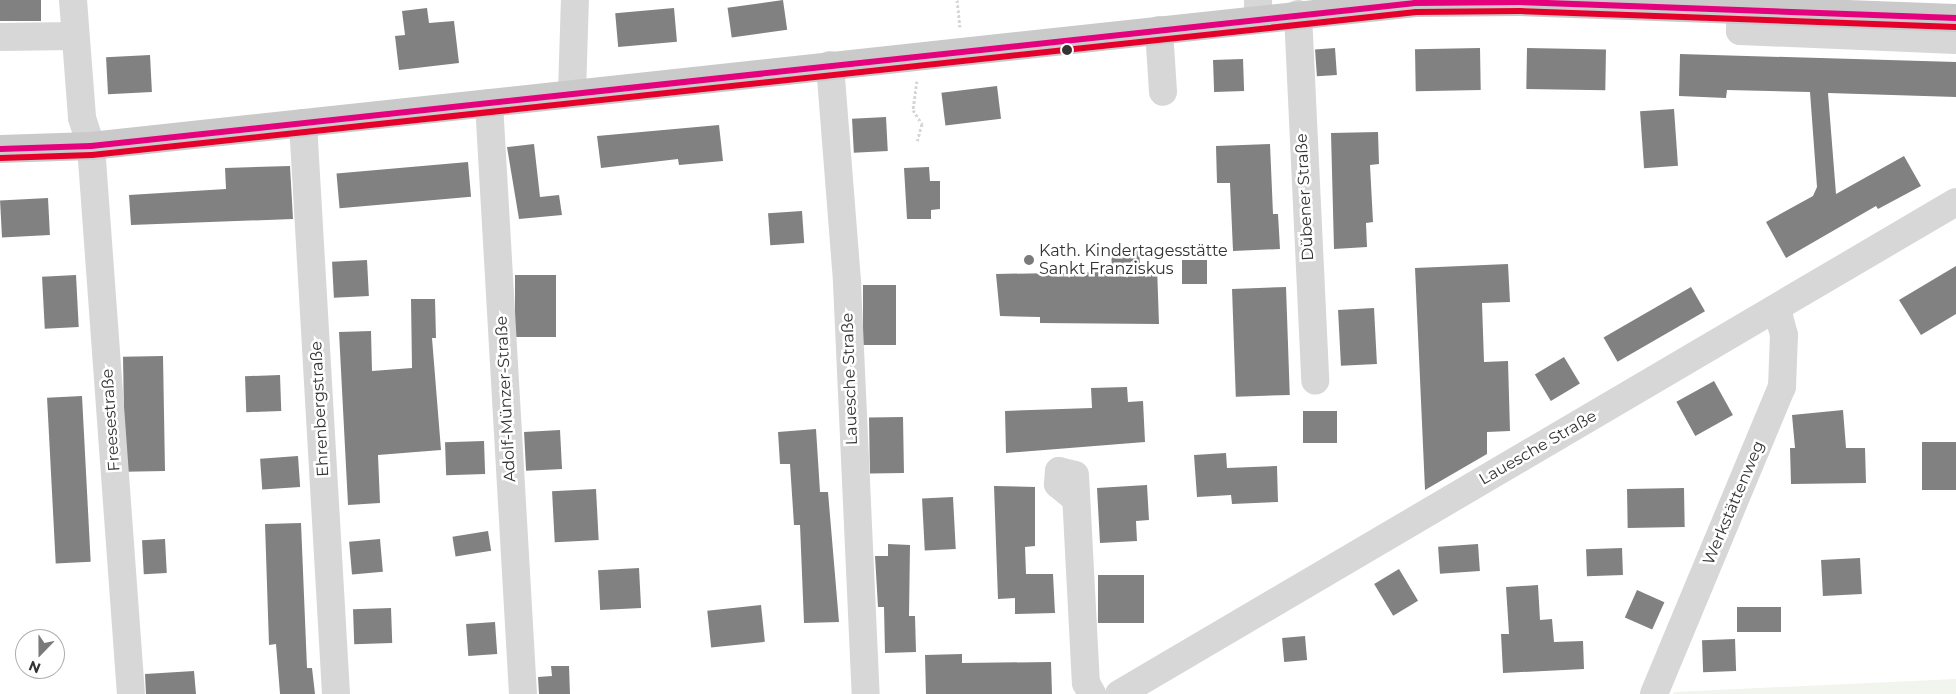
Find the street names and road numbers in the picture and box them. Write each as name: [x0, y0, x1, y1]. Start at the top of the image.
street label: Dübener Straße: [1292, 133, 1318, 261]
street label: Lauesche Straße: [838, 312, 862, 446]
street label: Adolf-Münzer-Straße: [492, 315, 520, 483]
street label: Ehrenbergstraße: [307, 341, 333, 477]
street label: Freesestraße: [98, 368, 124, 472]
street label: Lauesche Straße: [1476, 407, 1600, 489]
street label: Werkstättenweg: [1699, 438, 1769, 568]

